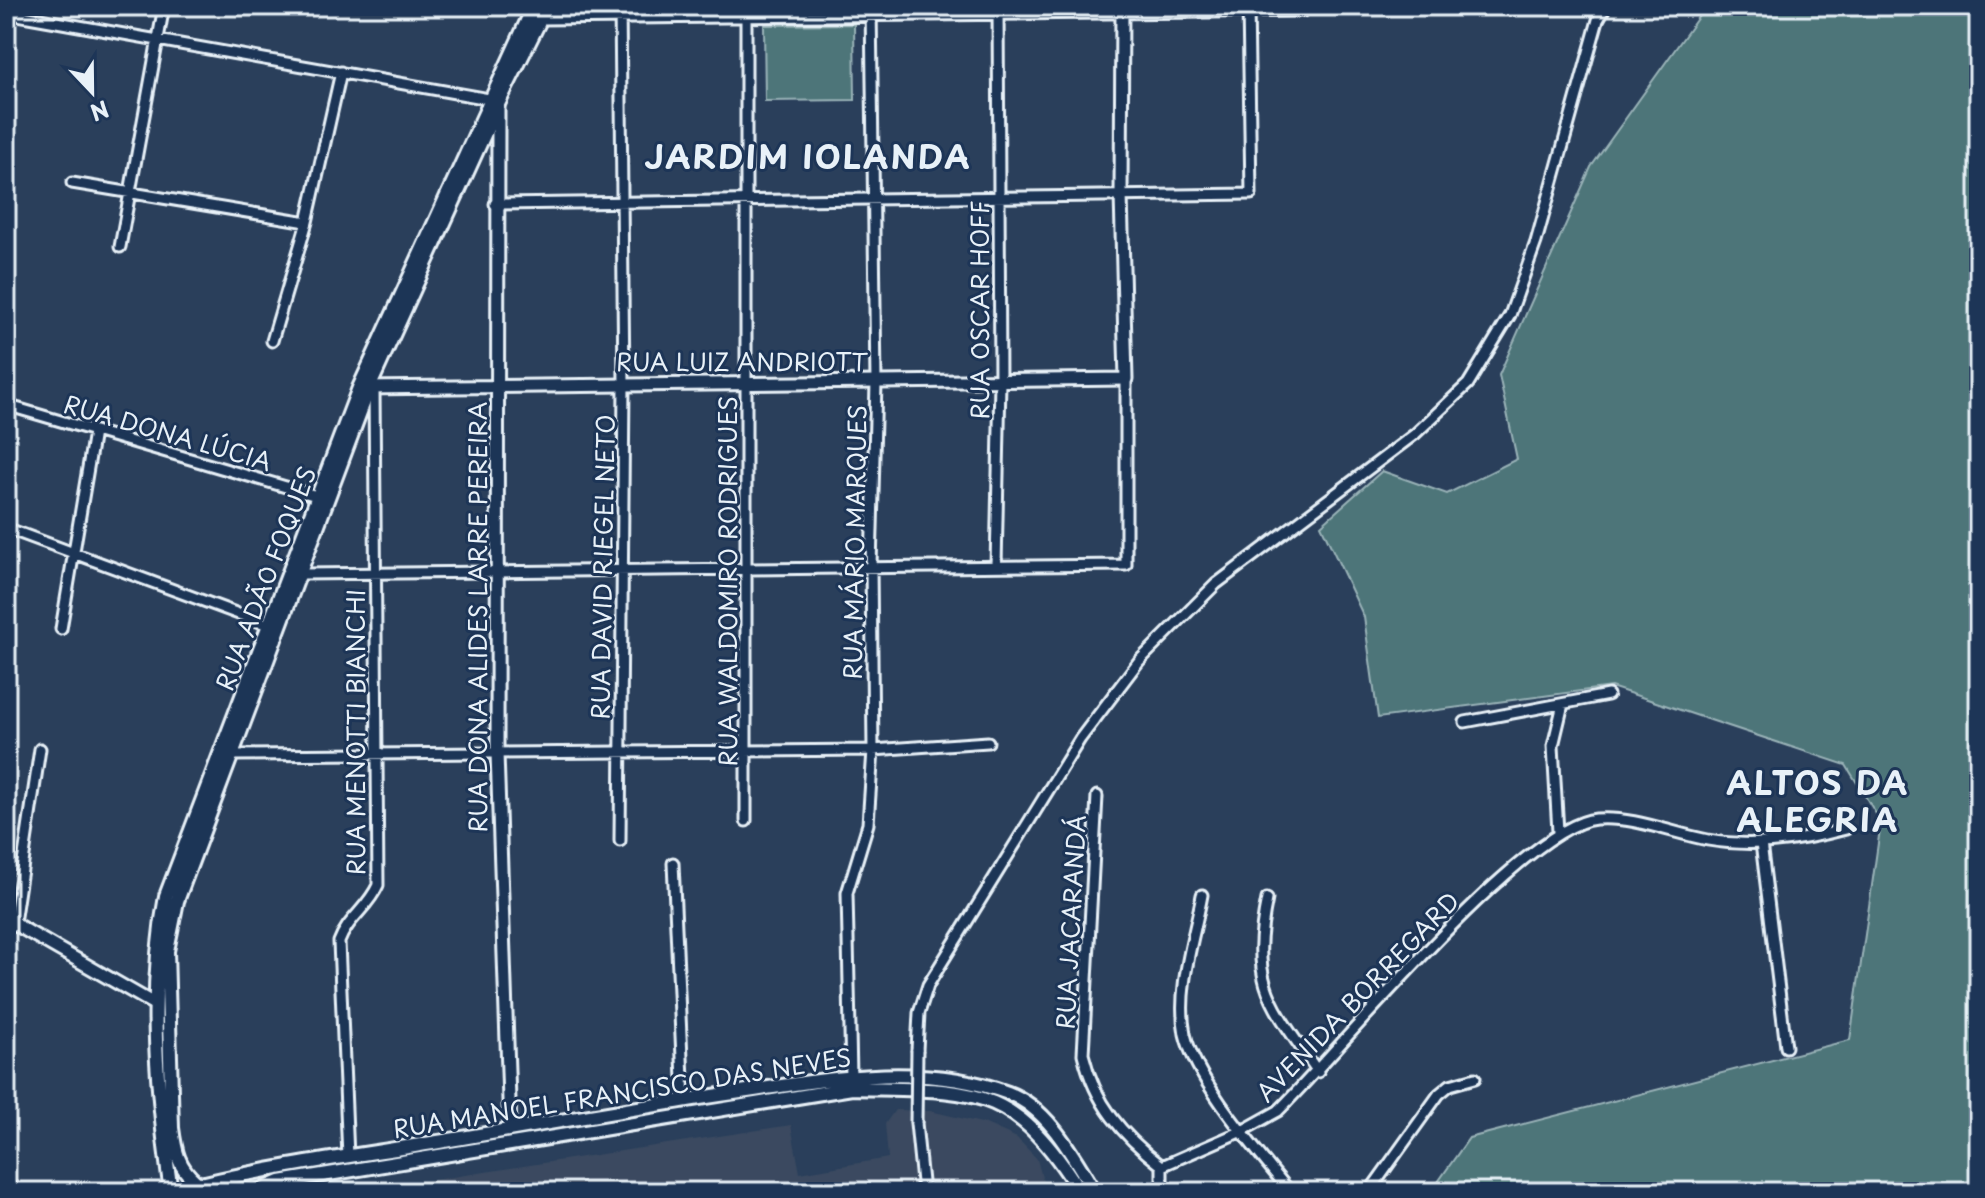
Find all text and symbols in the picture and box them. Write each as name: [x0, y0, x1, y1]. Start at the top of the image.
north arrow: [52, 52, 132, 132]
text: N: [86, 93, 114, 130]
district label: JARDIM IOLANDA: [644, 132, 972, 180]
street label: RUA OSCAR HOFF: [961, 200, 997, 420]
street label: RUA LUIZ ANDRIOTT: [616, 343, 868, 379]
street label: RUA DONA LÚCIA: [60, 385, 276, 479]
street label: RUA WALDOMIRO RODRIGUES: [709, 396, 745, 766]
street label: RUA DONA ALIDES LARRE PEREIRA: [459, 402, 495, 832]
street label: RUA MÁRIO MARQUES: [834, 404, 874, 680]
street label: RUA DAVID RIEGEL NETO: [581, 414, 623, 720]
street label: RUA ADÃO FOQUES: [206, 461, 324, 695]
street label: RUA MENOTTI BIANCHI: [337, 589, 373, 875]
district label: ALTOS DA ALEGRIA: [1726, 758, 1910, 843]
street label: RUA JACARANDÁ: [1046, 814, 1094, 1030]
street label: AVENIDA BORREGARD: [1247, 883, 1467, 1109]
street label: RUA MANOEL FRANCISCO DAS NEVES: [390, 1038, 854, 1146]

